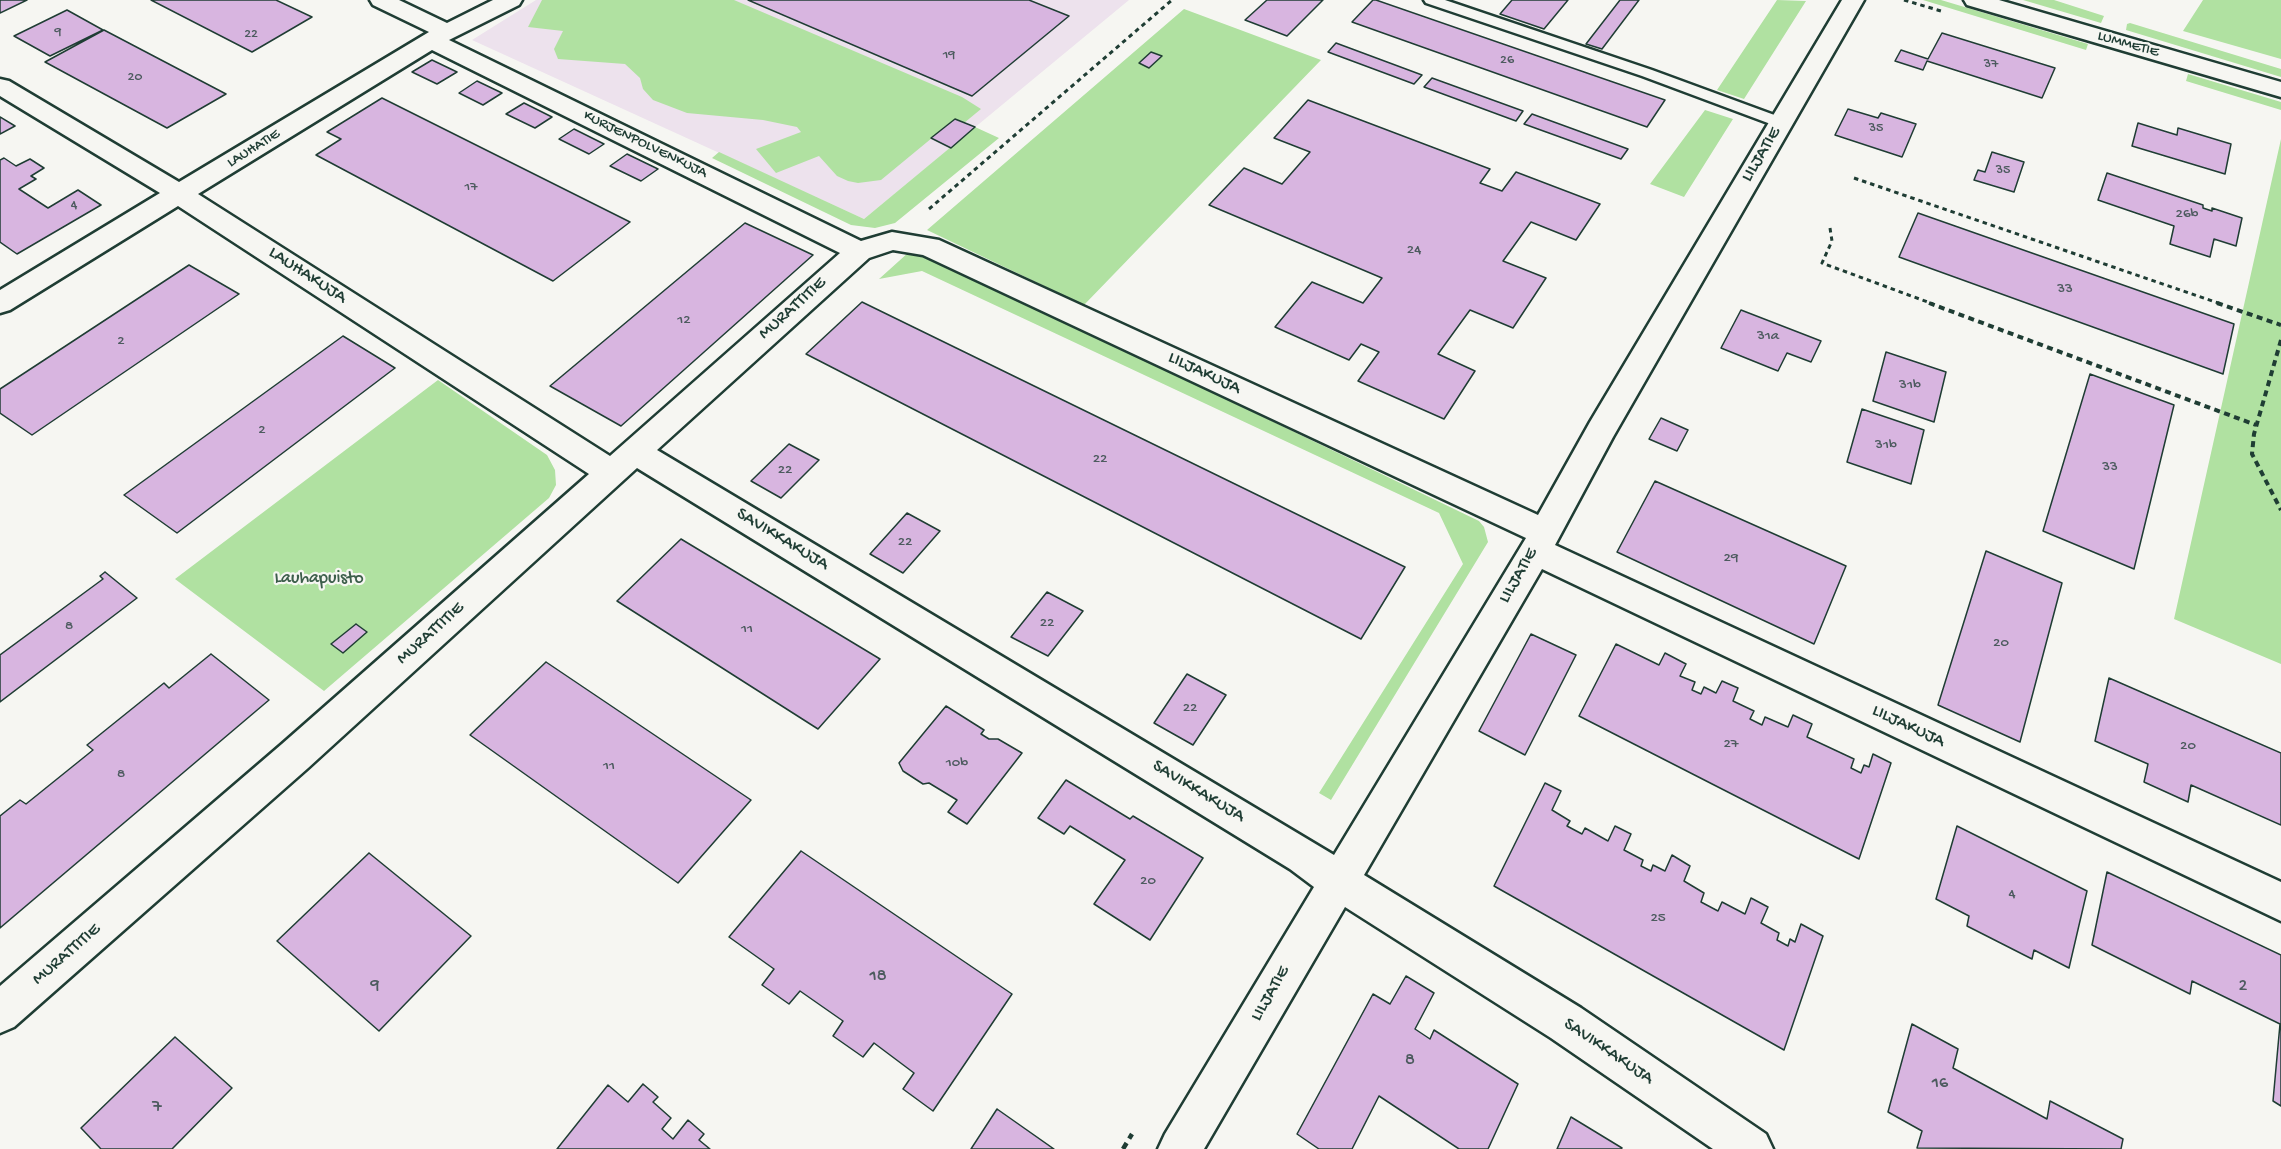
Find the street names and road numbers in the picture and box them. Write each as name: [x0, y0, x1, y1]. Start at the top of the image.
street label: LUMMETIE: [2095, 28, 2161, 62]
street label: KURJENPOLVENKUJA: [580, 107, 710, 183]
street label: LILJATIE: [1737, 124, 1787, 186]
street label: LAUHATIE: [224, 126, 284, 172]
street label: LAUHAKUJA: [264, 243, 350, 309]
street label: MURATTITIE: [755, 273, 831, 345]
street label: LILJAKUJA: [1164, 348, 1244, 400]
street label: SAVIKKAKUJA: [732, 504, 832, 576]
street label: LILJATIE: [1495, 545, 1543, 607]
street label: MURATTITIE: [393, 598, 469, 670]
street label: LILJAKUJA: [1868, 701, 1948, 753]
street label: SAVIKKAKUJA: [1148, 756, 1248, 828]
street label: MURATTITIE: [28, 919, 106, 991]
street label: LILJATIE: [1247, 963, 1295, 1025]
street label: SAVIKKAKUJA: [1559, 1014, 1657, 1090]

